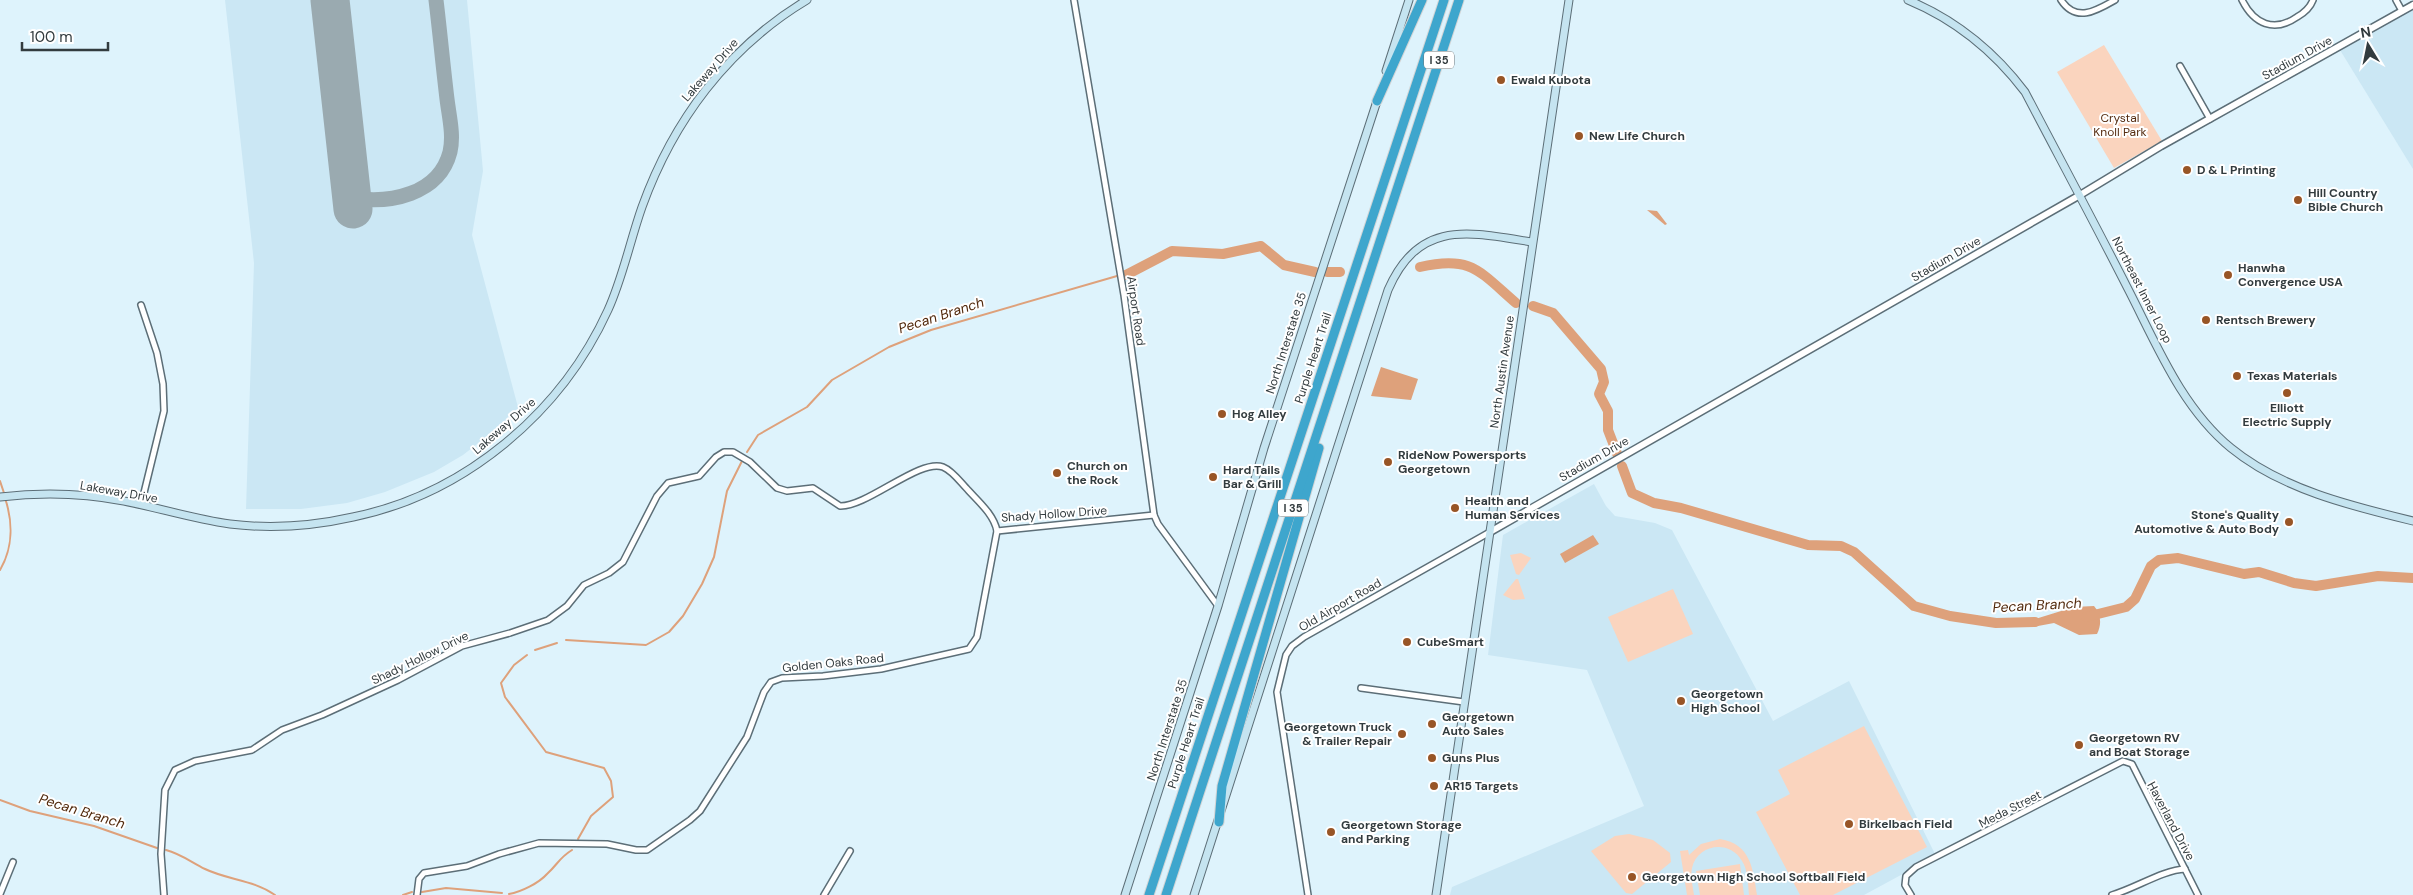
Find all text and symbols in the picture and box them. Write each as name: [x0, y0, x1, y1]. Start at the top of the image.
scale bar: [22, 20, 109, 52]
north arrow: [2343, 20, 2393, 70]
text: N: [2359, 22, 2372, 42]
text: 100 m: [30, 27, 73, 47]
street label: Stadium Drive: [2259, 32, 2335, 84]
street label: Lakeway Drive: [678, 35, 742, 105]
road number: I 35: [1424, 52, 1454, 68]
place label: Ewald Kubota: [1511, 72, 1591, 88]
marker: Ewald Kubota: [1495, 74, 1507, 86]
park label: Crystal Knoll Park: [2093, 110, 2147, 140]
place label: New Life Church: [1589, 128, 1685, 144]
marker: New Life Church: [1573, 130, 1585, 142]
place label: D & L Printing: [2197, 162, 2276, 178]
marker: D & L Printing: [2181, 164, 2193, 176]
place label: Hill Country Bible Church: [2308, 185, 2383, 215]
marker: Hill Country Bible Church: [2292, 194, 2304, 206]
street label: Stadium Drive: [1908, 233, 1984, 285]
street label: Northeast Inner Loop: [2108, 234, 2176, 346]
place label: Hanwha Convergence USA: [2238, 260, 2343, 290]
marker: Hanwha Convergence USA: [2222, 269, 2234, 281]
street label: Airport Road: [1123, 275, 1149, 347]
street label: North Interstate 35: [1262, 290, 1310, 396]
water label: Pecan Branch: [896, 293, 986, 337]
street label: Purple Heart Trail: [1291, 310, 1335, 406]
place label: Rentsch Brewery: [2216, 312, 2316, 328]
street label: North Austin Avenue: [1486, 314, 1518, 429]
marker: Rentsch Brewery: [2200, 314, 2212, 326]
place label: Texas Materials: [2247, 368, 2338, 384]
marker: Texas Materials: [2231, 370, 2243, 382]
marker: Elliott Electric Supply: [2281, 387, 2293, 399]
street label: Lakeway Drive: [469, 394, 539, 458]
place label: Elliott Electric Supply: [2243, 400, 2332, 430]
place label: Hog Alley: [1232, 406, 1287, 422]
marker: Hog Alley: [1216, 408, 1228, 420]
street label: Stadium Drive: [1556, 433, 1632, 485]
place label: RideNow Powersports Georgetown: [1398, 447, 1526, 477]
marker: RideNow Powersports Georgetown: [1382, 456, 1394, 468]
place label: Church on the Rock: [1067, 458, 1128, 488]
place label: Hard Tails Bar & Grill: [1223, 462, 1282, 492]
marker: Church on the Rock: [1051, 467, 1063, 479]
marker: Hard Tails Bar & Grill: [1207, 471, 1219, 483]
street label: Lakeway Drive: [79, 477, 159, 507]
place label: Health and Human Services: [1465, 493, 1560, 523]
road number: I 35: [1278, 499, 1308, 516]
street label: Shady Hollow Drive: [1001, 502, 1108, 526]
marker: Health and Human Services: [1449, 502, 1461, 514]
place label: Stone's Quality Automotive & Auto Body: [2134, 507, 2280, 537]
marker: Stone's Quality Automotive & Auto Body: [2283, 516, 2295, 528]
street label: Old Airport Road: [1296, 575, 1384, 635]
water label: Pecan Branch: [1992, 594, 2082, 616]
street label: Shady Hollow Drive: [369, 627, 471, 688]
place label: CubeSmart: [1417, 634, 1484, 650]
marker: CubeSmart: [1401, 636, 1413, 648]
street label: Golden Oaks Road: [781, 650, 885, 676]
street label: North Interstate 35: [1143, 677, 1191, 783]
place label: Georgetown High School: [1691, 686, 1763, 716]
street label: Purple Heart Trail: [1164, 695, 1208, 791]
marker: Georgetown High School: [1675, 695, 1687, 707]
place label: Georgetown Auto Sales: [1442, 709, 1514, 739]
marker: Georgetown Auto Sales: [1426, 718, 1438, 730]
place label: Georgetown Truck & Trailer Repair: [1284, 719, 1392, 749]
marker: Georgetown Truck & Trailer Repair: [1396, 728, 1408, 740]
place label: Georgetown RV and Boat Storage: [2089, 730, 2190, 760]
marker: Georgetown RV and Boat Storage: [2073, 739, 2085, 751]
place label: Guns Plus: [1442, 750, 1500, 766]
marker: Guns Plus: [1426, 752, 1438, 764]
place label: AR15 Targets: [1444, 778, 1518, 794]
street label: Haverland Drive: [2144, 779, 2199, 863]
marker: AR15 Targets: [1428, 780, 1440, 792]
street label: Meda Street: [1976, 786, 2044, 832]
water label: Pecan Branch: [37, 789, 127, 833]
place label: Birkelbach Field: [1859, 816, 1953, 832]
place label: Georgetown Storage and Parking: [1341, 817, 1462, 847]
marker: Birkelbach Field: [1843, 818, 1855, 830]
marker: Georgetown Storage and Parking: [1325, 826, 1337, 838]
place label: Georgetown High School Softball Field: [1642, 869, 1865, 885]
marker: Georgetown High School Softball Field: [1626, 871, 1638, 883]

